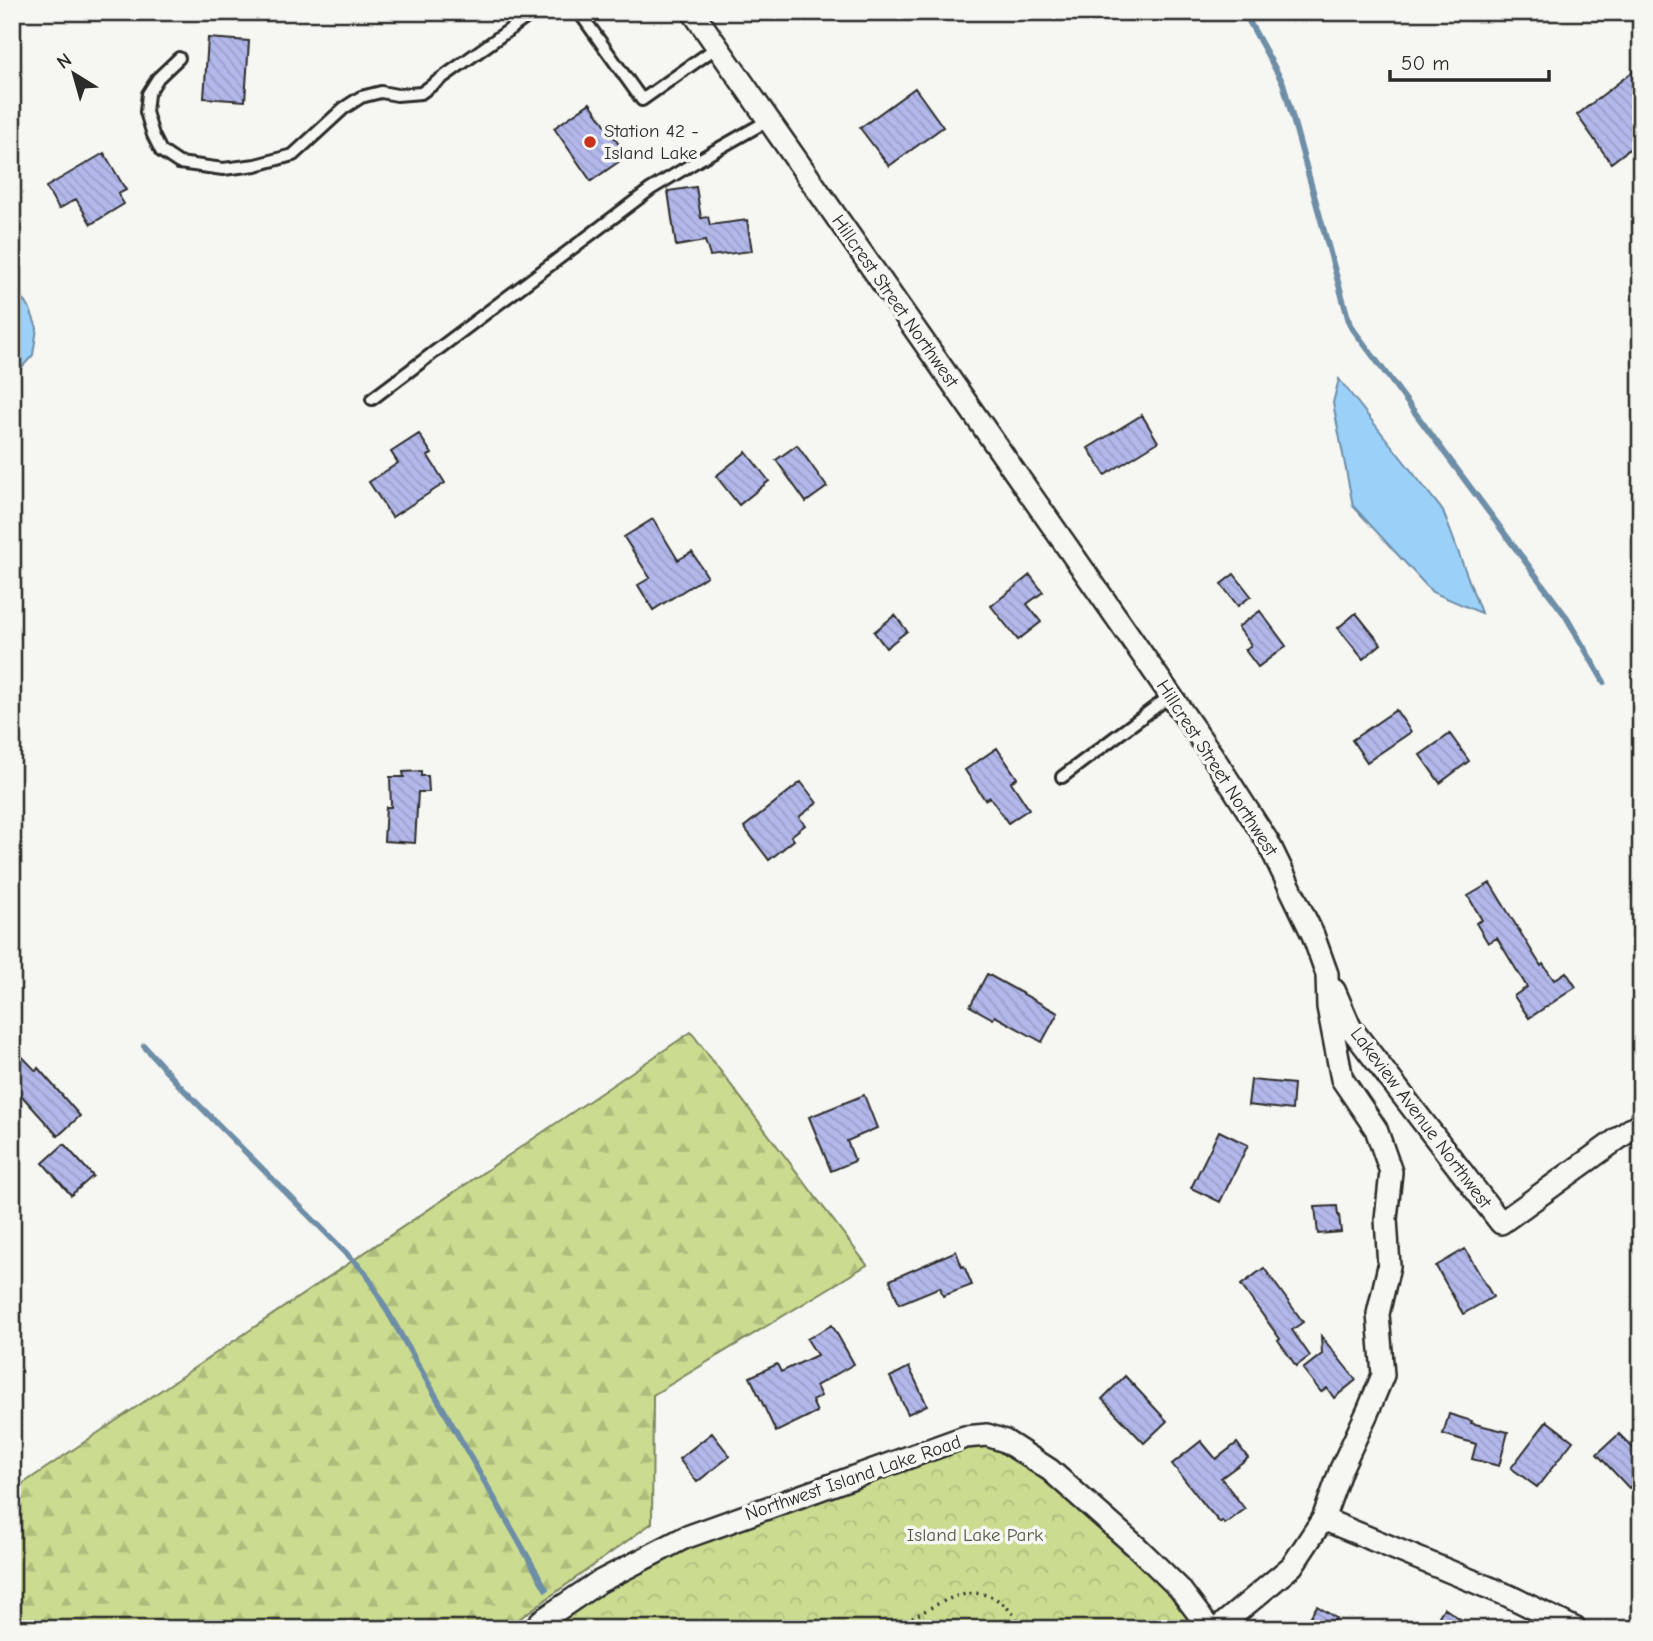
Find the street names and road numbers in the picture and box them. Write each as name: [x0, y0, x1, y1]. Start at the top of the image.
street label: Hillcrest Street Northwest: [827, 211, 963, 392]
street label: Hillcrest Street Northwest: [1152, 676, 1282, 861]
street label: Lakeview Avenue Northwest: [1346, 1023, 1496, 1213]
street label: Northwest Island Lake Road: [742, 1431, 964, 1525]

